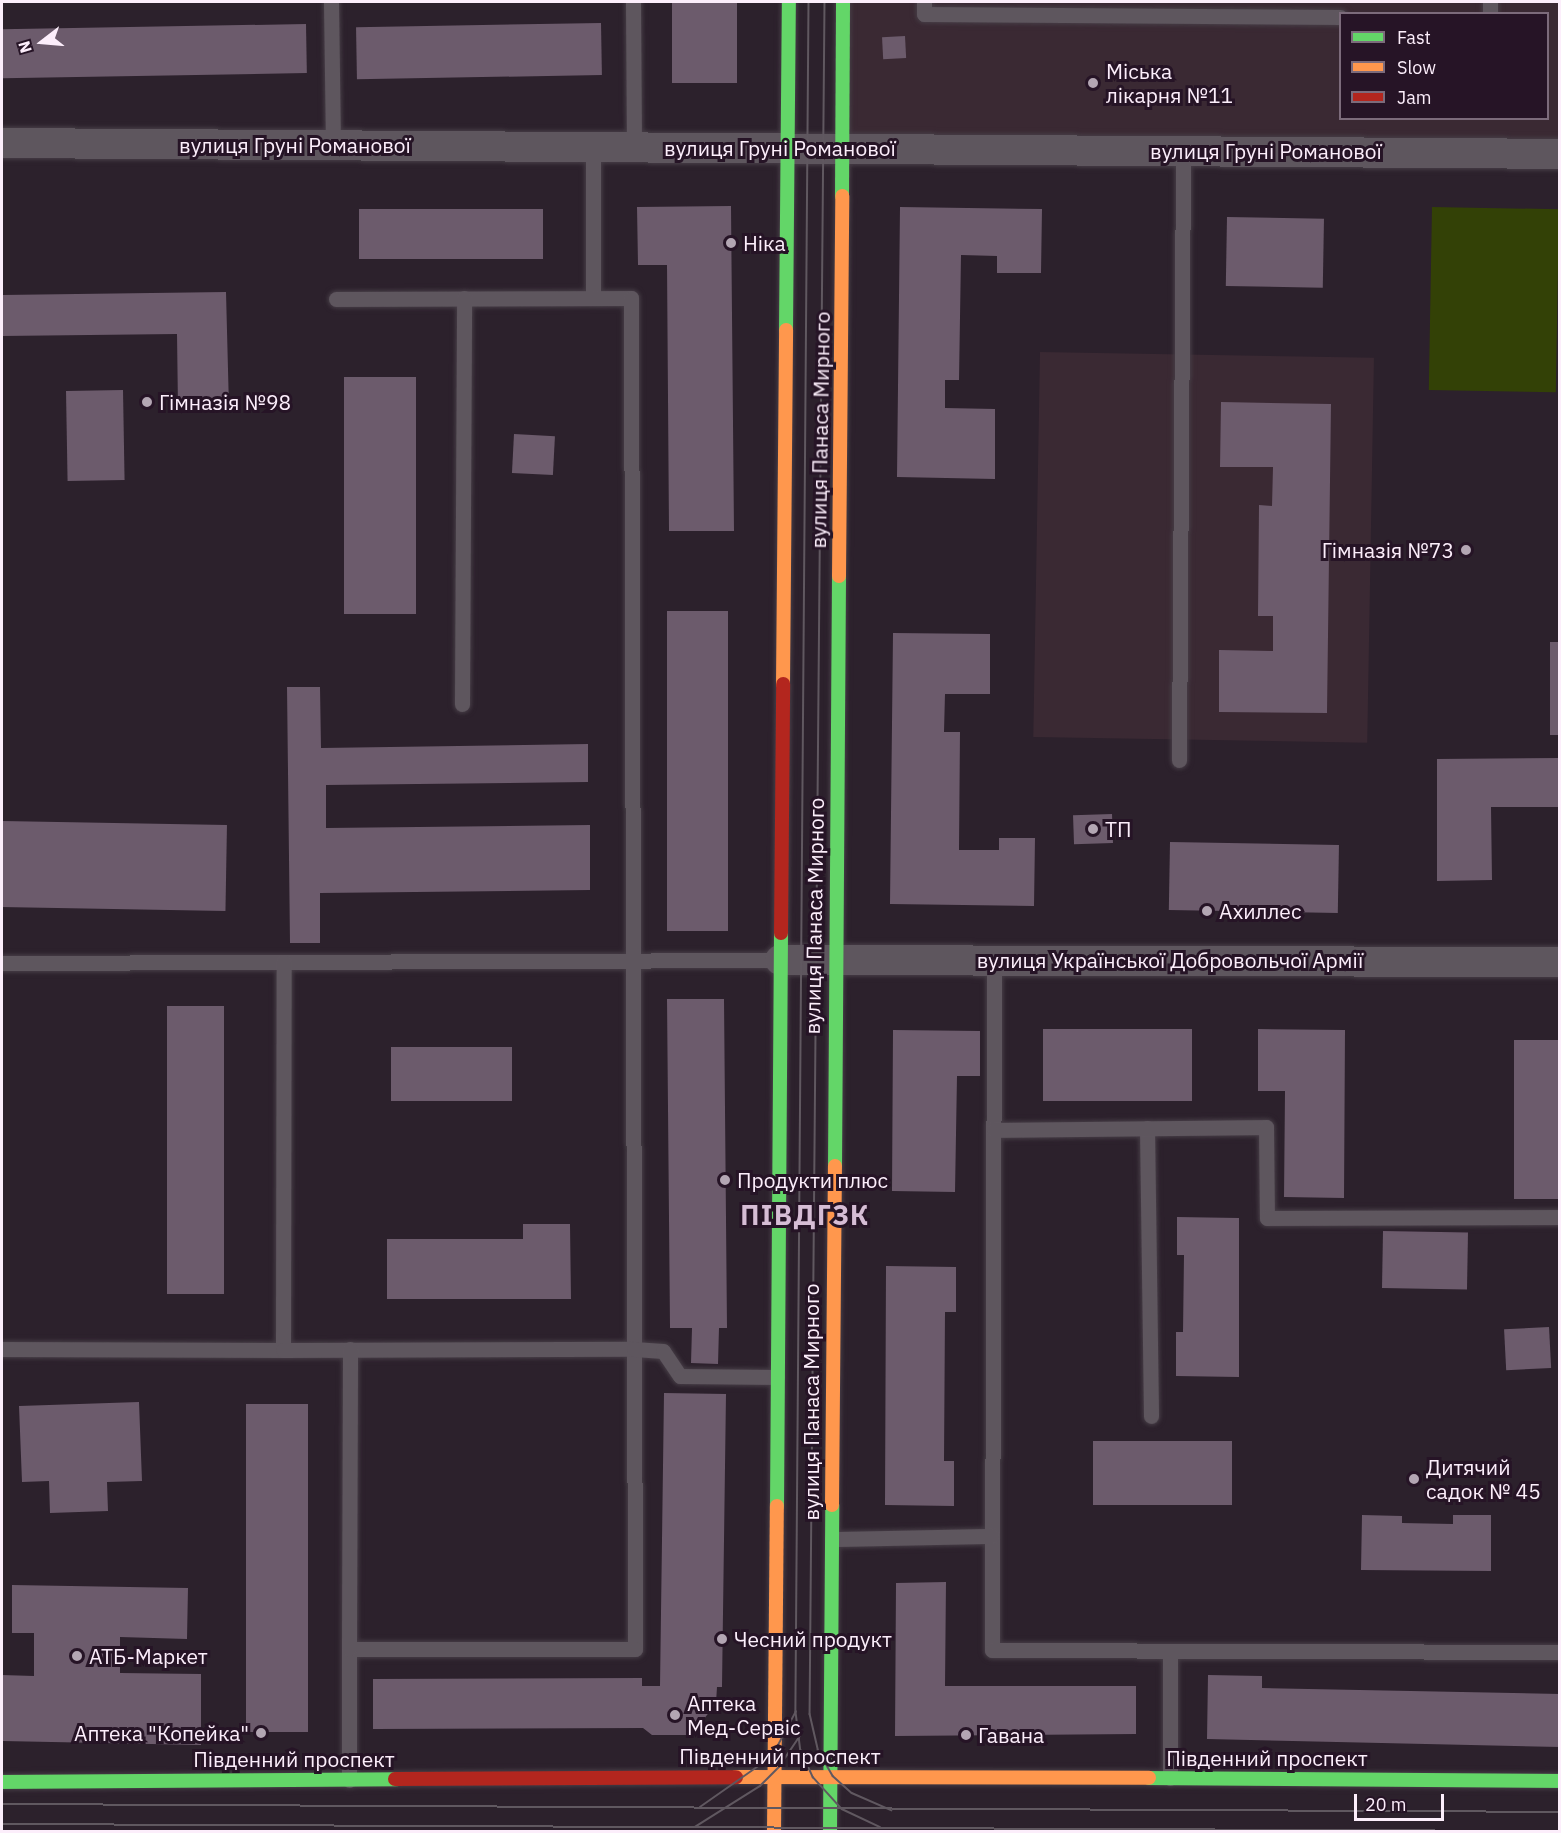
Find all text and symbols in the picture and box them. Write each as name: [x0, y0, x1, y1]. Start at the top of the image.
north arrow: [12, 12, 72, 72]
legend: [1339, 12, 1549, 120]
text: Fast: [1397, 26, 1431, 49]
text: N: [13, 39, 36, 55]
text: Slow: [1397, 56, 1436, 79]
place label: Міська лікарня №11: [1106, 58, 1233, 108]
marker: Міська лікарня №11: [1084, 74, 1102, 92]
text: Jam: [1397, 86, 1432, 109]
street label: вулиця Груні Романової: [179, 132, 411, 158]
street label: вулиця Груні Романової: [664, 135, 896, 161]
street label: вулиця Груні Романової: [1150, 138, 1382, 164]
place label: Ніка: [743, 230, 786, 256]
marker: Ніка: [724, 236, 738, 250]
street label: вулиця Панаса Мирного: [805, 311, 835, 549]
place label: Гімназія №98: [159, 389, 291, 415]
marker: Гімназія №98: [140, 395, 154, 409]
place label: Гімназія №73: [1322, 537, 1454, 563]
marker: Гімназія №73: [1459, 543, 1473, 557]
street label: вулиця Панаса Мирного: [799, 797, 829, 1035]
place label: ТП: [1105, 816, 1132, 842]
marker: ТП: [1086, 822, 1100, 836]
place label: Ахиллес: [1219, 898, 1301, 924]
marker: Ахиллес: [1200, 904, 1214, 918]
street label: вулиця Української Добровольчої Армії: [977, 947, 1363, 973]
place label: Продукти плюс: [737, 1167, 888, 1193]
marker: Продукти плюс: [718, 1173, 732, 1187]
district label: ПІВДГЗК: [740, 1199, 870, 1231]
street label: вулиця Панаса Мирного: [798, 1284, 824, 1520]
place label: Дитячий садок № 45: [1426, 1454, 1541, 1504]
marker: Дитячий садок № 45: [1407, 1472, 1421, 1486]
place label: Чесний продукт: [734, 1626, 892, 1652]
marker: Чесний продукт: [715, 1632, 729, 1646]
place label: АТБ-Маркет: [89, 1643, 208, 1669]
marker: АТБ-Маркет: [70, 1649, 84, 1663]
place label: Аптека Мед-Сервіс: [687, 1690, 801, 1740]
marker: Аптека Мед-Сервіс: [668, 1708, 682, 1722]
place label: Аптека "Копейка": [74, 1720, 249, 1746]
place label: Гавана: [978, 1722, 1044, 1748]
marker: Аптека "Копейка": [254, 1726, 268, 1740]
marker: Гавана: [959, 1728, 973, 1742]
street label: Південний проспект: [679, 1743, 881, 1769]
street label: Південний проспект: [1166, 1745, 1368, 1771]
street label: Південний проспект: [193, 1746, 395, 1772]
scale bar: [1357, 1782, 1447, 1820]
text: 20 m: [1365, 1793, 1407, 1816]

